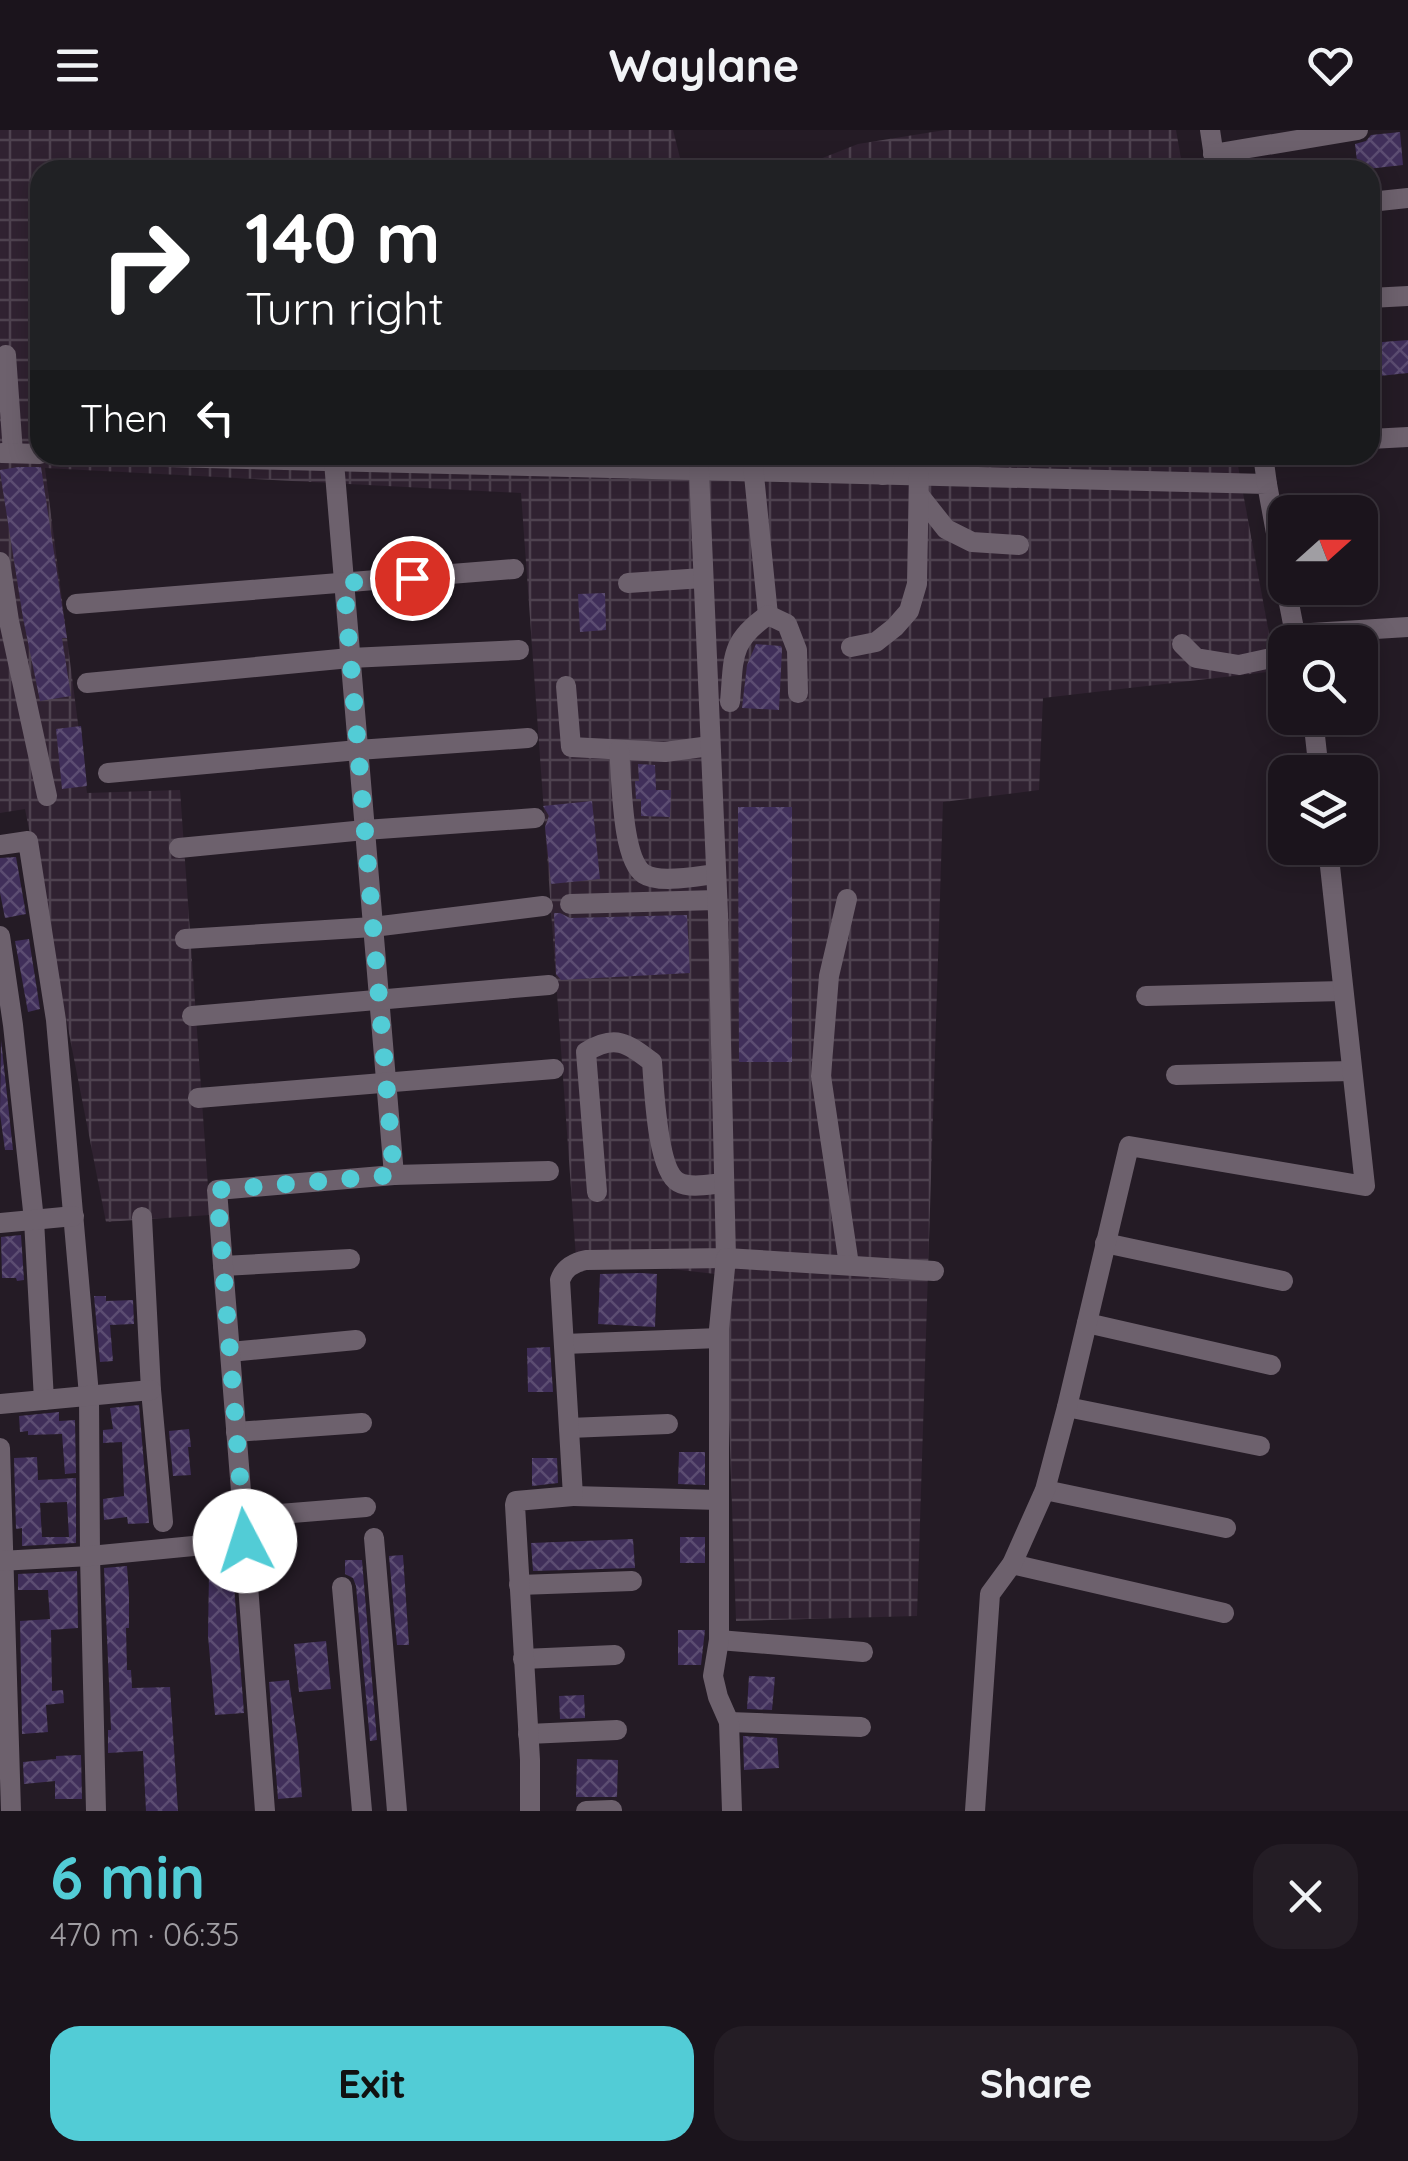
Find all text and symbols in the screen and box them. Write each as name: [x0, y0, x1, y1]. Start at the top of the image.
text: Waylane: [609, 37, 799, 93]
icon: menu: [50, 38, 105, 93]
icon: heart: [1303, 38, 1358, 93]
text: 140 m: [245, 193, 441, 281]
icon: right: [80, 200, 210, 330]
text: Turn right: [245, 280, 444, 336]
icon: left: [188, 390, 243, 445]
text: Then: [80, 394, 168, 442]
north arrow: [1268, 495, 1378, 605]
map controls: [1268, 495, 1378, 865]
pin: [370, 536, 455, 621]
icon: arrive: [385, 551, 440, 606]
button: search: [1268, 625, 1378, 735]
button: layers: [1268, 755, 1378, 865]
position arrow: [193, 1489, 297, 1593]
text: 6 min: [50, 1839, 205, 1914]
button: close: [1253, 1844, 1358, 1949]
text: 470 m · 06:35: [50, 1914, 239, 1954]
button: Exit: [50, 2026, 694, 2141]
button: Share: [714, 2026, 1358, 2141]

